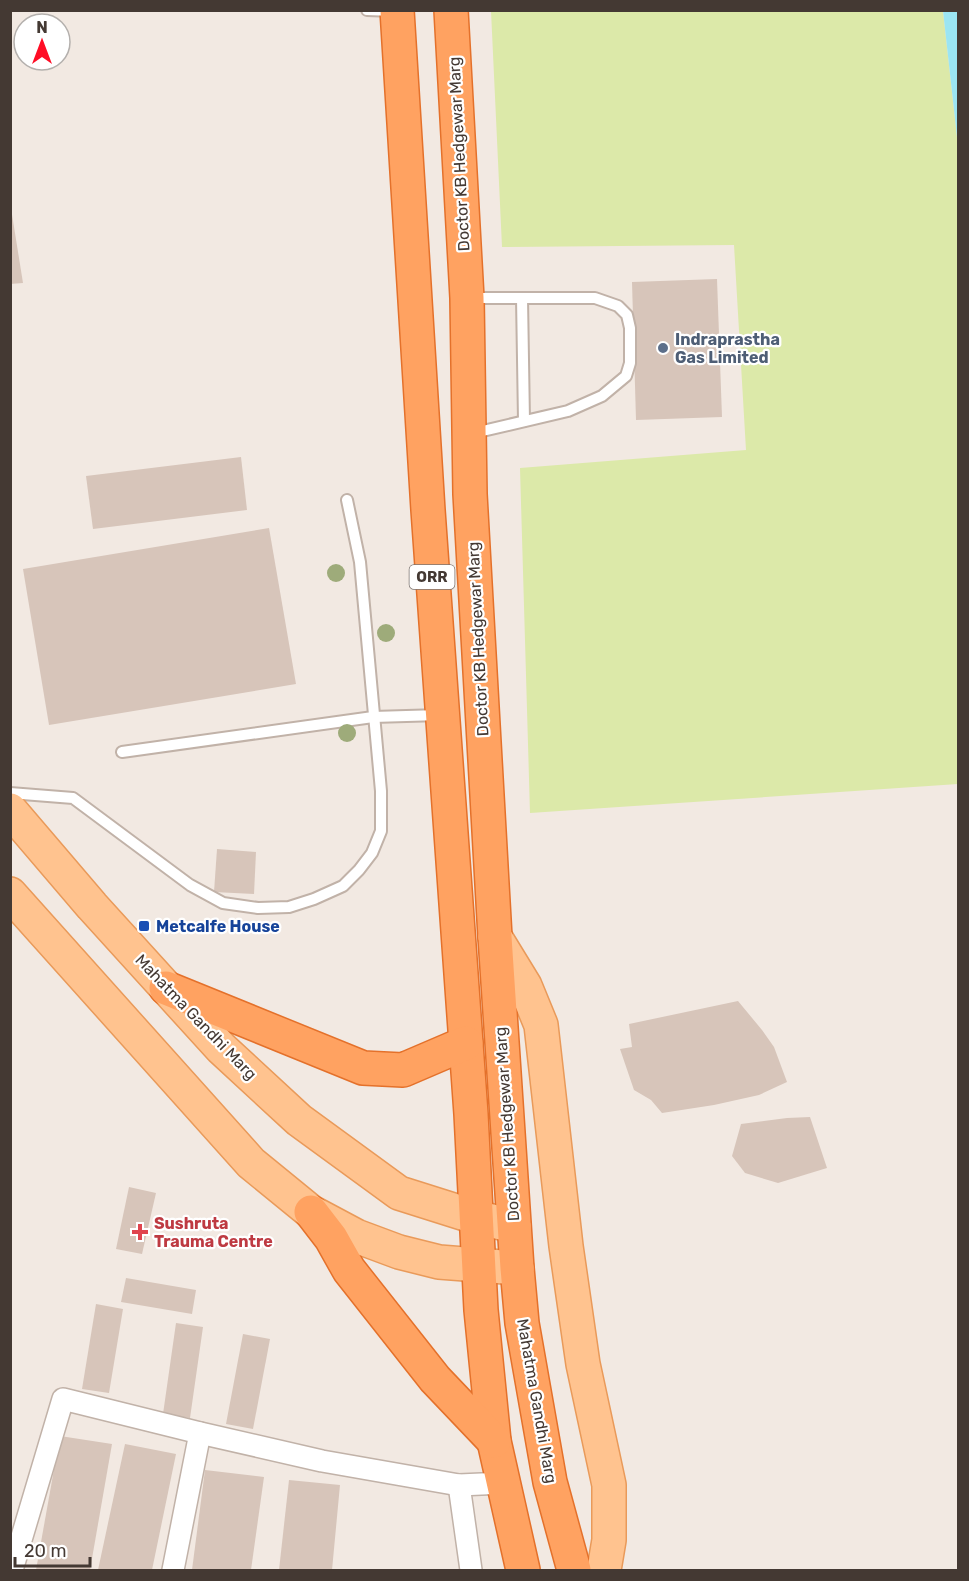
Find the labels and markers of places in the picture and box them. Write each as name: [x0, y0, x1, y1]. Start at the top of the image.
place label: Indraprastha Gas Limited: [675, 330, 780, 367]
marker: Indraprastha Gas Limited: [656, 341, 670, 355]
place label: Metcalfe House: [156, 917, 280, 936]
marker: Metcalfe House: [137, 919, 151, 933]
place label: Sushruta Trauma Centre: [154, 1214, 273, 1251]
marker: Sushruta Trauma Centre: [131, 1223, 149, 1241]

